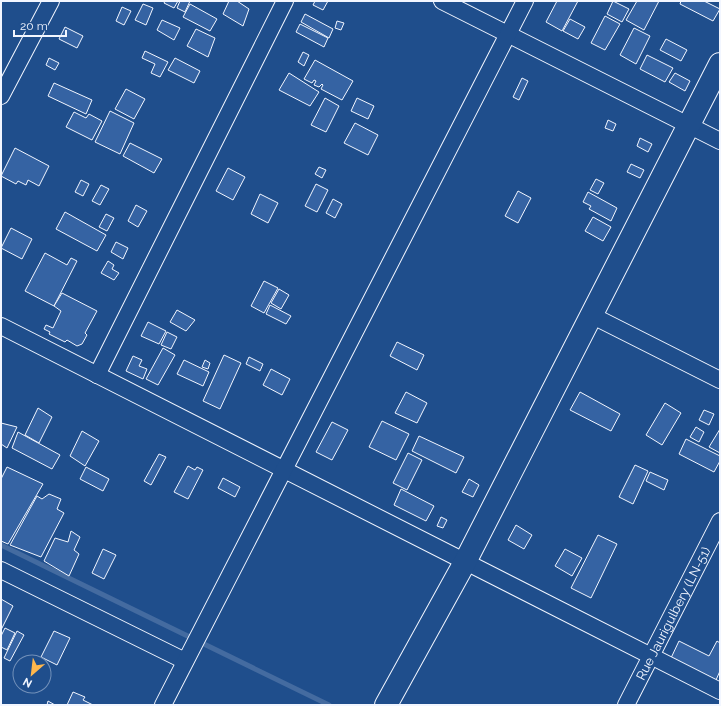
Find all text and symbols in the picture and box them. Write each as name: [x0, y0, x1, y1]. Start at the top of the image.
scale bar: [14, 12, 66, 38]
text: 20 m: [20, 19, 48, 33]
street label: Rue Jaurigulbery (LN-51): [633, 544, 714, 683]
north arrow: [12, 654, 52, 694]
text: N: [21, 675, 34, 690]

